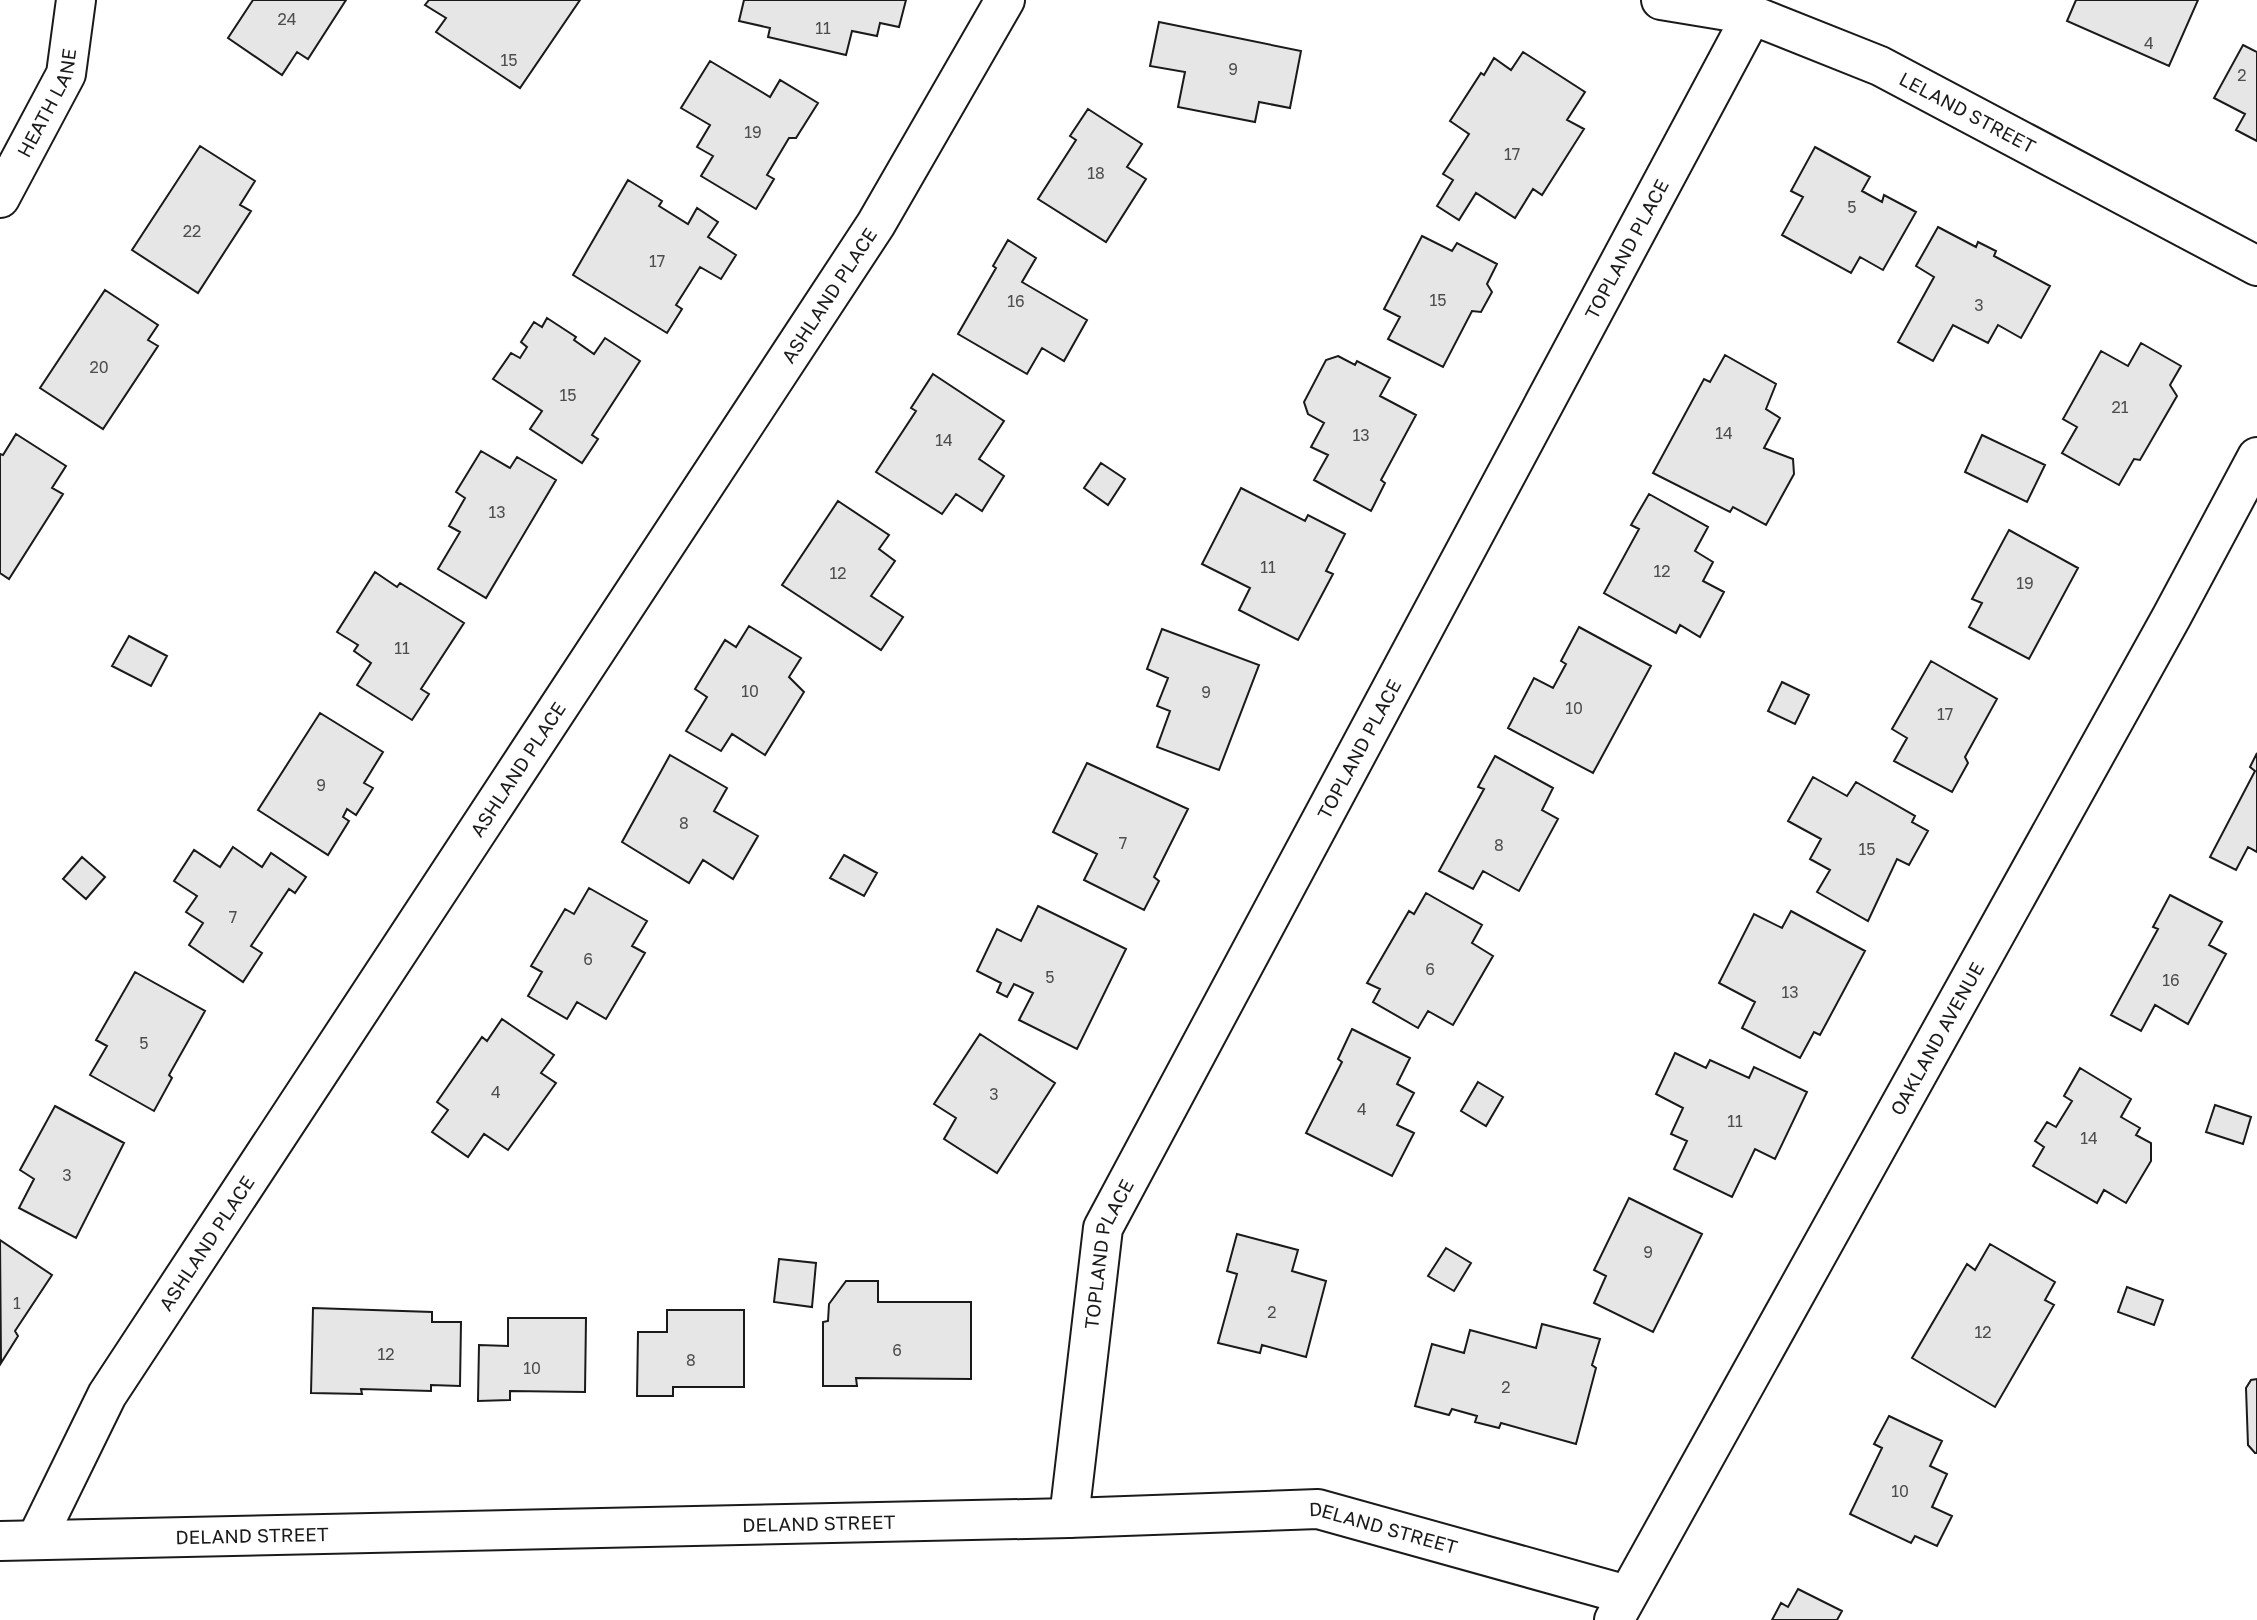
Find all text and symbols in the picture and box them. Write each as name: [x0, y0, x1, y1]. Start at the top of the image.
house number: 24: [277, 9, 297, 29]
house number: 11: [815, 18, 831, 38]
house number: 4: [2144, 33, 2154, 53]
street label: HEATH LANE: [12, 47, 80, 161]
house number: 15: [500, 50, 518, 70]
house number: 9: [1228, 59, 1238, 79]
house number: 2: [2237, 65, 2247, 85]
street label: LELAND STREET: [1896, 66, 2040, 158]
house number: 19: [744, 122, 762, 142]
house number: 17: [1504, 144, 1520, 164]
house number: 18: [1087, 163, 1105, 183]
street label: TOPLAND PLACE: [1579, 175, 1673, 323]
house number: 5: [1847, 197, 1857, 217]
house number: 22: [183, 221, 201, 241]
street label: ASHLAND PLACE: [776, 223, 881, 367]
house number: 17: [649, 251, 665, 271]
house number: 15: [1429, 290, 1447, 310]
house number: 16: [1007, 291, 1025, 311]
house number: 3: [1974, 295, 1984, 315]
house number: 20: [89, 357, 109, 377]
house number: 15: [559, 385, 577, 405]
house number: 21: [2111, 397, 2129, 417]
house number: 14: [1715, 423, 1733, 443]
house number: 13: [1352, 425, 1370, 445]
house number: 14: [935, 430, 953, 450]
house number: 13: [488, 502, 506, 522]
house number: 11: [1260, 557, 1276, 577]
house number: 12: [1653, 561, 1671, 581]
house number: 12: [829, 563, 847, 583]
house number: 19: [2016, 573, 2034, 593]
house number: 11: [394, 638, 410, 658]
street label: TOPLAND PLACE: [1312, 675, 1406, 823]
house number: 10: [741, 681, 759, 701]
house number: 9: [1201, 682, 1211, 702]
street label: ASHLAND PLACE: [465, 697, 570, 841]
house number: 10: [1565, 698, 1583, 718]
house number: 17: [1937, 704, 1953, 724]
house number: 9: [316, 775, 326, 795]
house number: 8: [679, 813, 689, 833]
house number: 7: [1119, 833, 1127, 853]
house number: 8: [1494, 835, 1504, 855]
house number: 15: [1858, 839, 1876, 859]
house number: 7: [229, 907, 237, 927]
house number: 6: [583, 949, 593, 969]
street label: OAKLAND AVENUE: [1885, 958, 1988, 1119]
house number: 6: [1425, 959, 1435, 979]
house number: 5: [1045, 967, 1055, 987]
house number: 16: [2162, 970, 2180, 990]
house number: 13: [1781, 982, 1799, 1002]
house number: 5: [139, 1033, 149, 1053]
house number: 4: [491, 1082, 501, 1102]
house number: 3: [989, 1084, 999, 1104]
house number: 4: [1357, 1099, 1367, 1119]
house number: 11: [1727, 1111, 1743, 1131]
house number: 14: [2080, 1128, 2098, 1148]
house number: 3: [62, 1165, 72, 1185]
street label: ASHLAND PLACE: [154, 1171, 259, 1315]
street label: TOPLAND PLACE: [1079, 1175, 1138, 1330]
house number: 9: [1643, 1242, 1653, 1262]
house number: 1: [13, 1293, 21, 1313]
house number: 2: [1267, 1302, 1277, 1322]
house number: 12: [1974, 1322, 1992, 1342]
house number: 6: [892, 1340, 902, 1360]
house number: 12: [377, 1344, 395, 1364]
house number: 8: [686, 1350, 696, 1370]
house number: 10: [523, 1358, 541, 1378]
house number: 2: [1501, 1377, 1511, 1397]
house number: 10: [1891, 1481, 1909, 1501]
street label: DELAND STREET: [1308, 1497, 1460, 1558]
street label: DELAND STREET: [742, 1510, 896, 1536]
street label: DELAND STREET: [175, 1522, 329, 1548]

